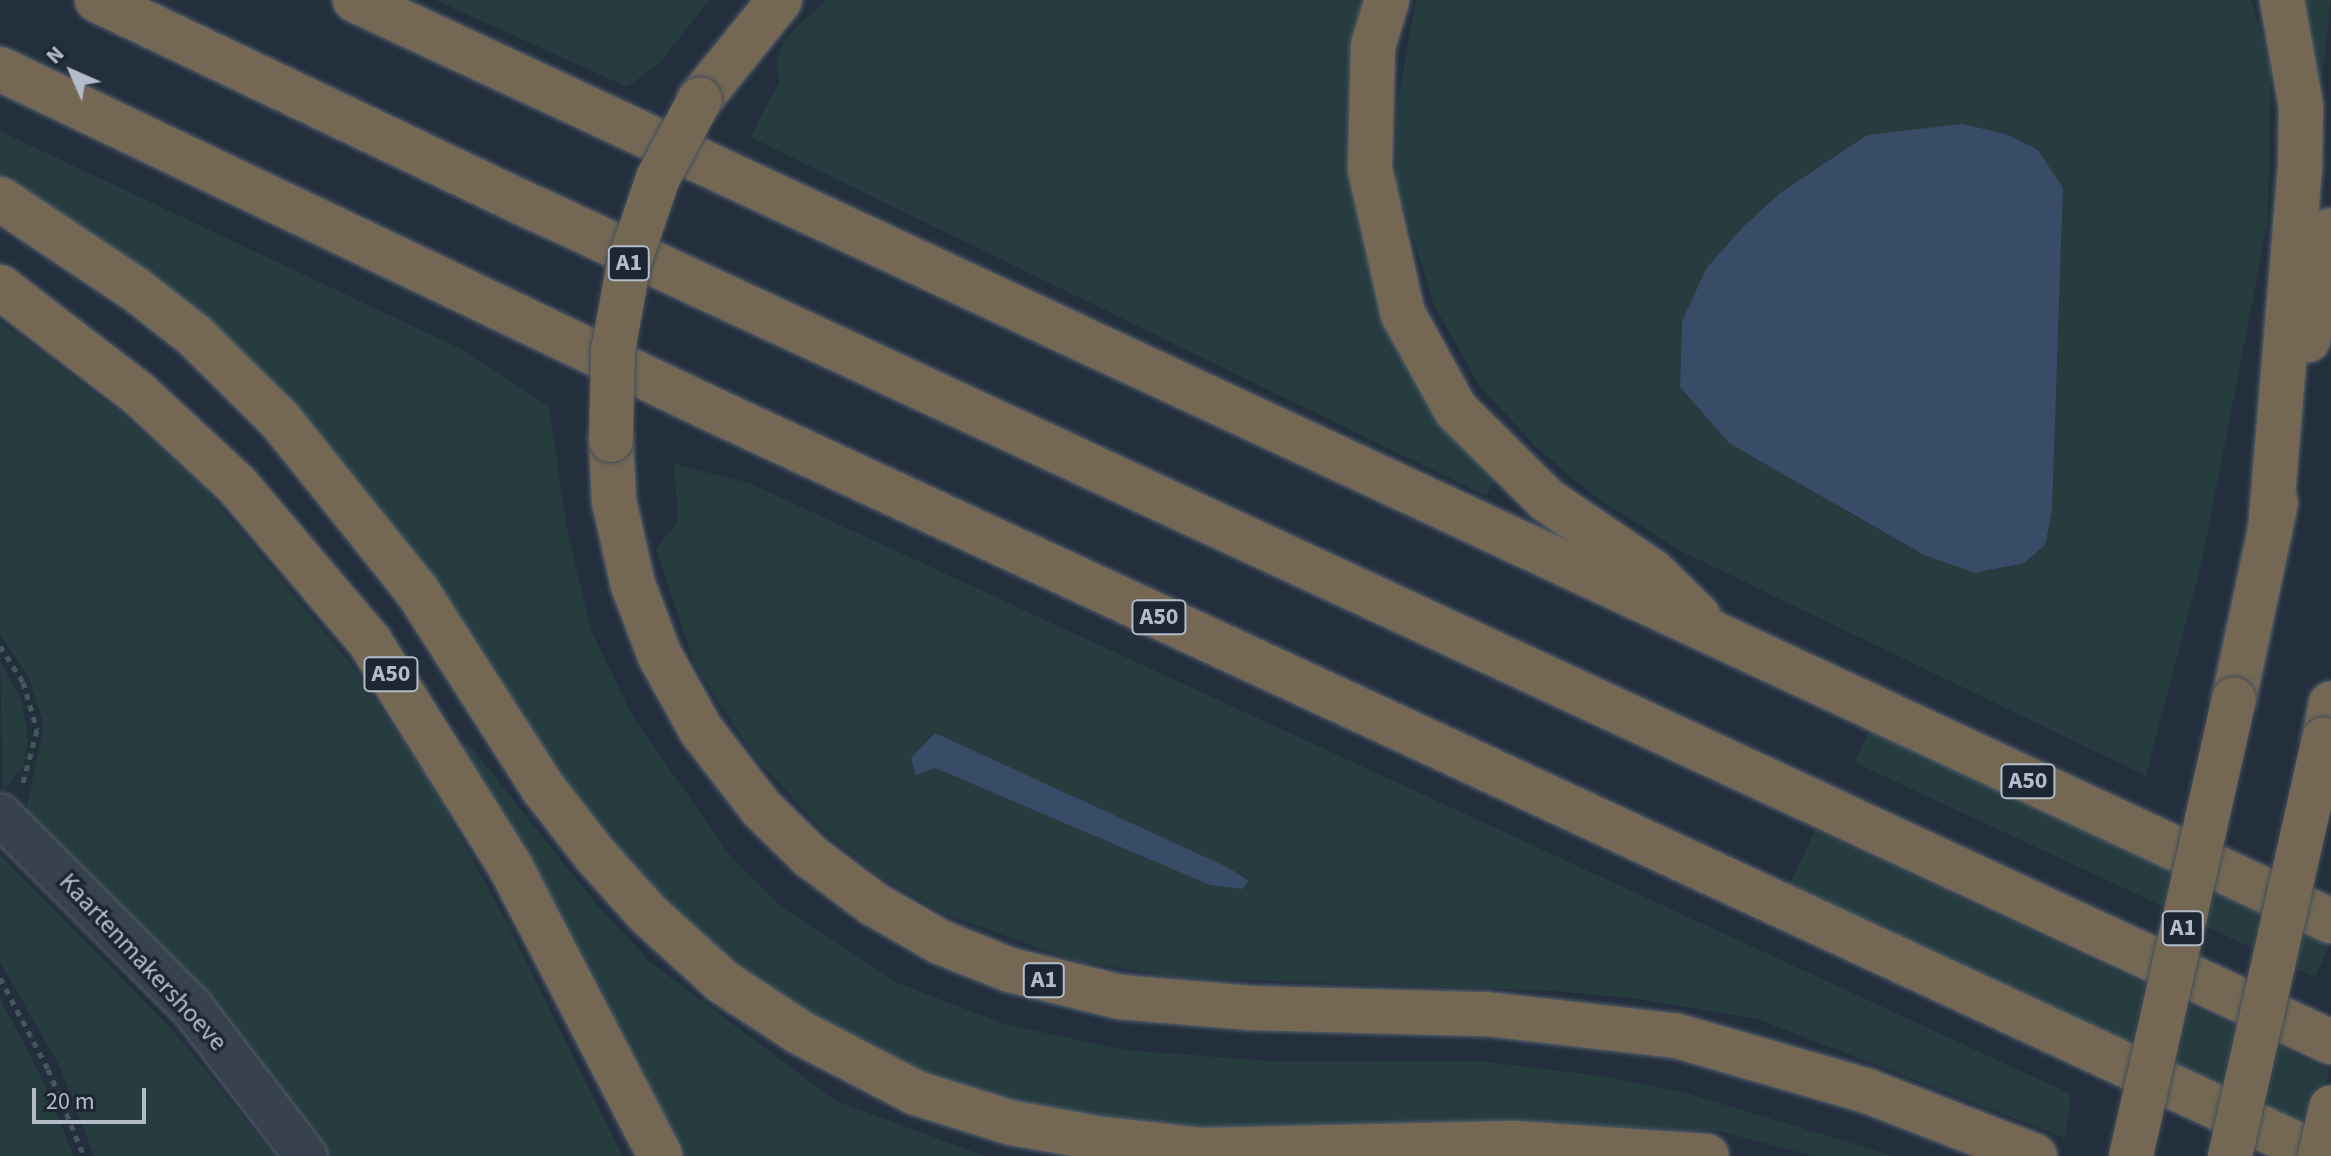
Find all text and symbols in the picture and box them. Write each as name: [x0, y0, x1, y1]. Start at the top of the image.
north arrow: [32, 32, 112, 112]
text: N: [39, 39, 72, 72]
road number: A1: [607, 243, 651, 283]
road number: A50: [1131, 597, 1187, 637]
road number: A50: [363, 654, 419, 694]
road number: A50: [2000, 761, 2056, 801]
street label: Kaartenmakershoeve: [53, 867, 233, 1057]
road number: A1: [2161, 908, 2205, 948]
road number: A1: [1022, 960, 1066, 1000]
scale bar: [36, 1072, 150, 1122]
text: 20 m: [46, 1084, 95, 1119]

